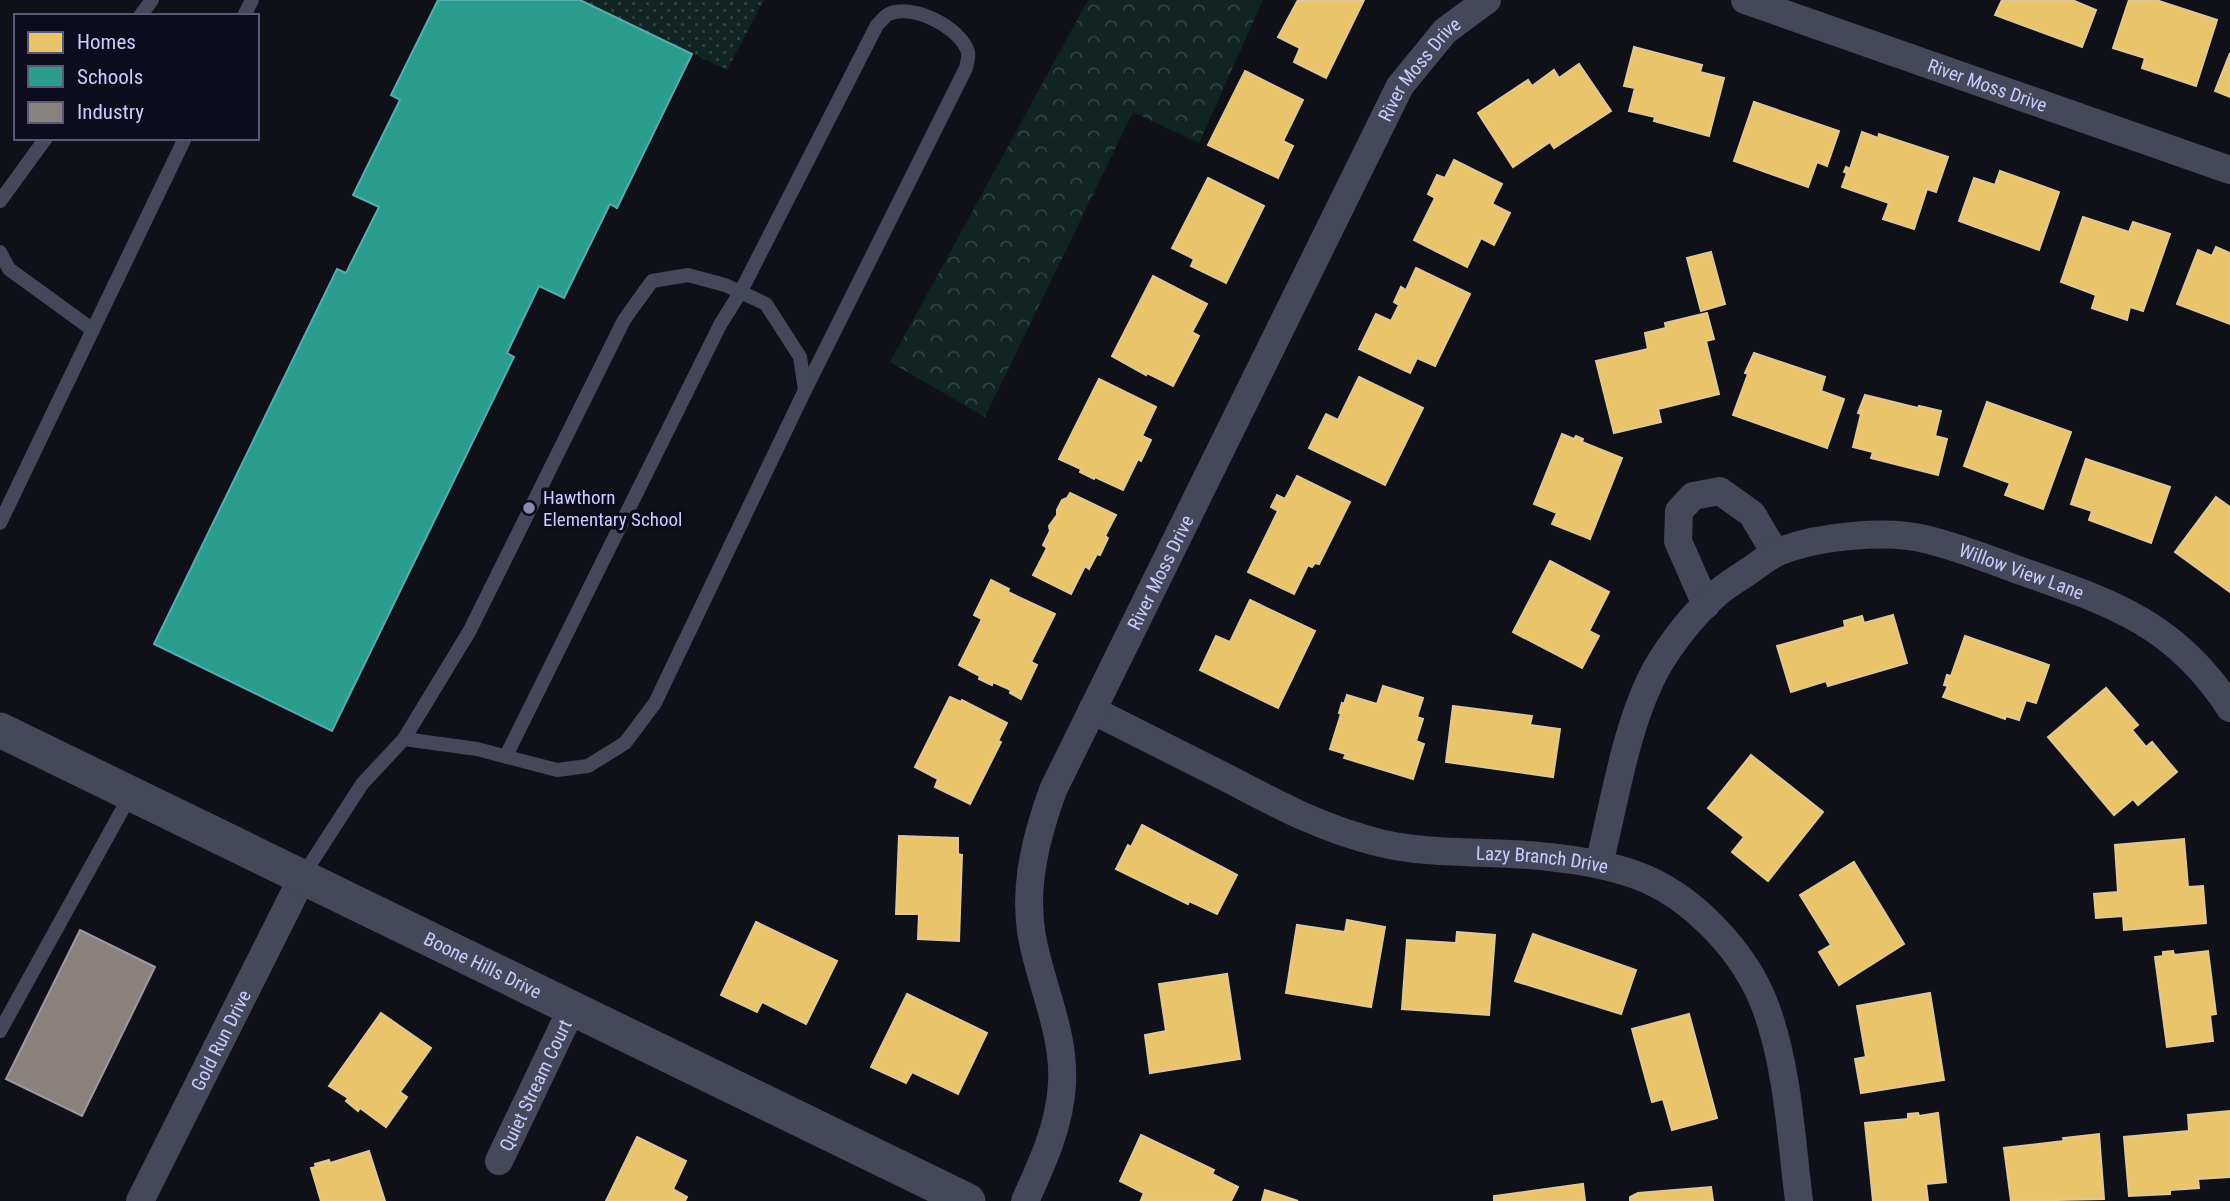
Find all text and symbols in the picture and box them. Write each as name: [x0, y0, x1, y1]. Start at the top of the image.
street label: River Moss Drive: [1373, 12, 1465, 125]
legend: [14, 14, 259, 140]
text: Homes: [77, 30, 136, 54]
street label: River Moss Drive: [1925, 53, 2050, 117]
text: Schools: [77, 65, 143, 89]
text: Industry: [77, 100, 144, 124]
place label: Hawthorn Elementary School: [543, 486, 682, 531]
marker: Hawthorn Elementary School: [521, 500, 537, 516]
street label: River Moss Drive: [1122, 511, 1198, 634]
street label: Willow View Lane: [1956, 538, 2087, 604]
street label: Lazy Branch Drive: [1476, 841, 1611, 878]
street label: Boone Hills Drive: [420, 927, 545, 1003]
street label: Gold Run Drive: [186, 986, 256, 1094]
street label: Quiet Stream Court: [494, 1016, 576, 1155]

